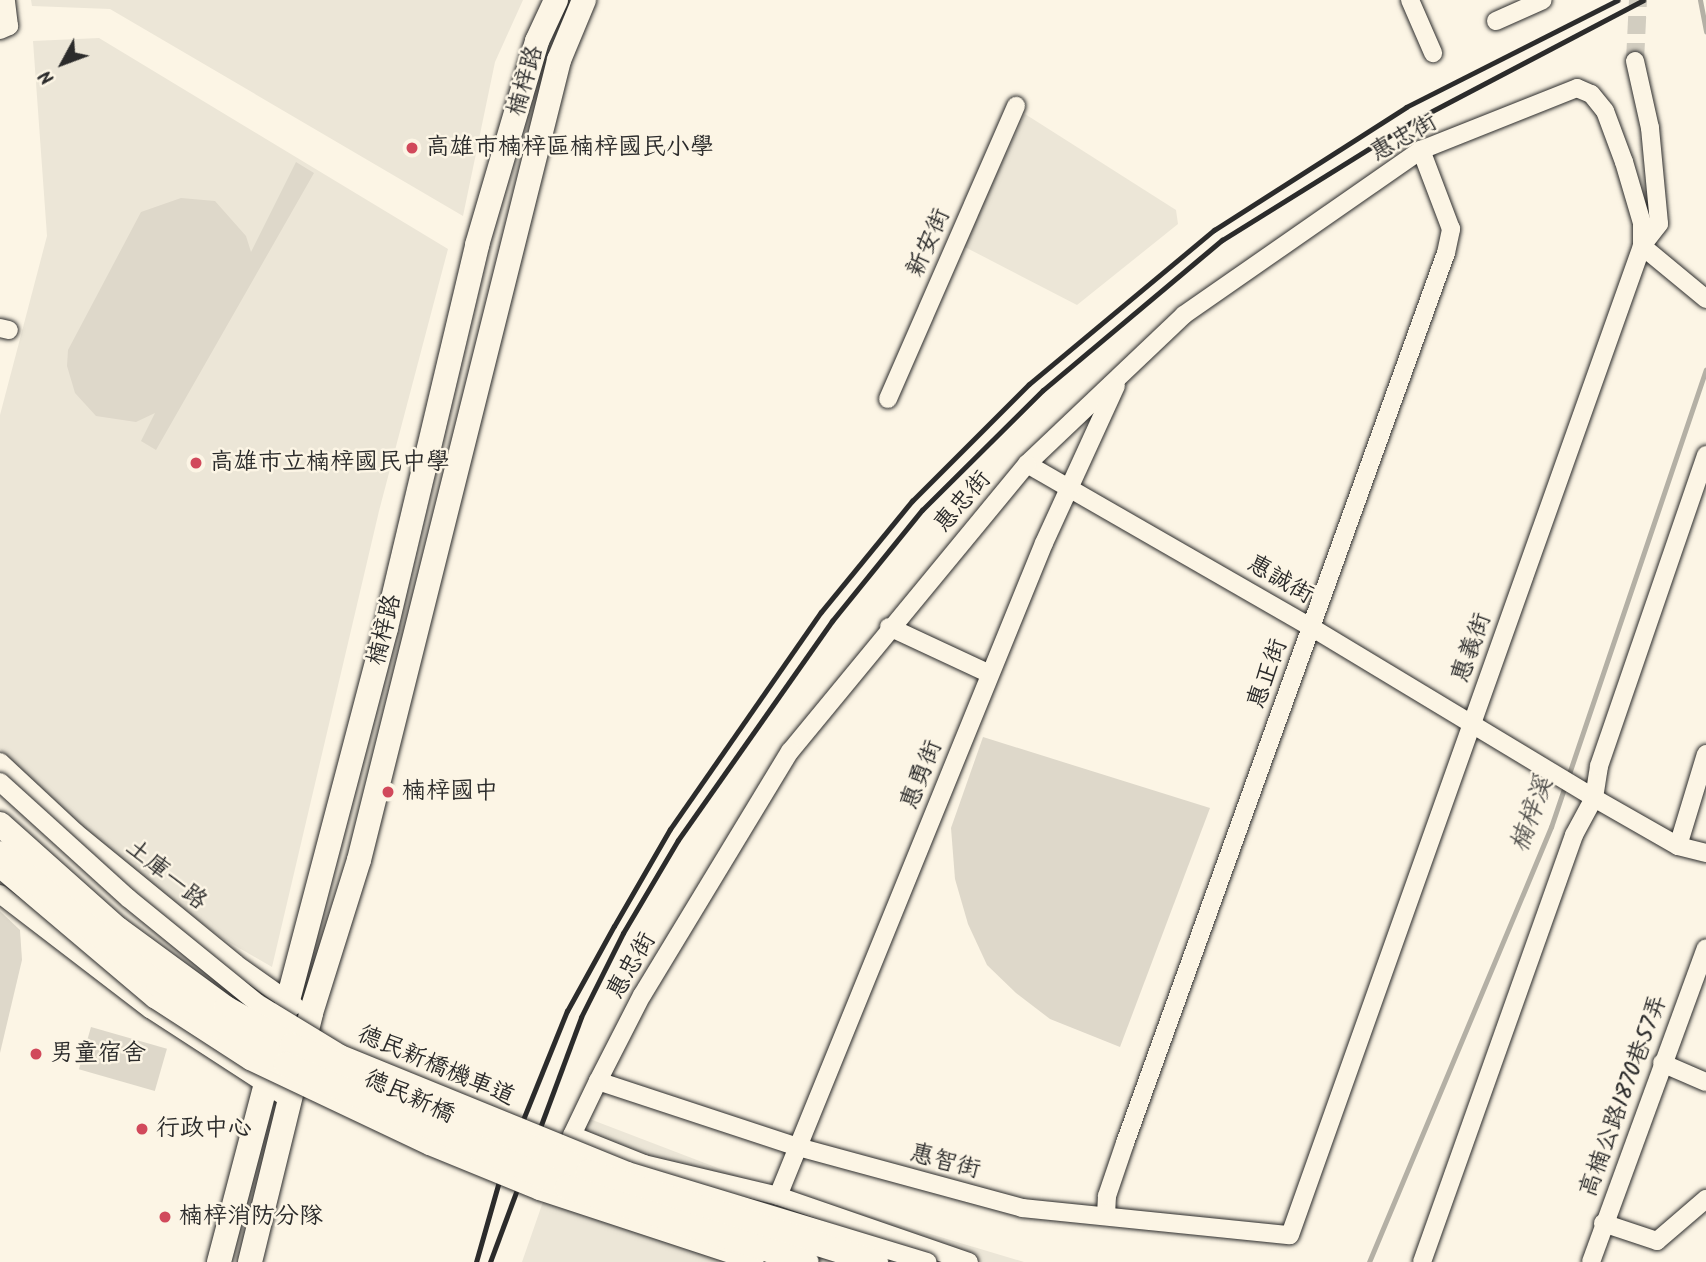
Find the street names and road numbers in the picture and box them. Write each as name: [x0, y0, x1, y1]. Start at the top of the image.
street label: 楠梓路: [502, 42, 550, 120]
street label: 惠忠街: [1366, 108, 1442, 168]
street label: 新安街: [901, 204, 957, 282]
street label: 惠忠街: [929, 465, 997, 539]
street label: 惠誠街: [1242, 550, 1318, 610]
street label: 楠梓路: [362, 592, 408, 668]
street label: 惠義街: [1446, 609, 1498, 687]
street label: 惠正街: [1242, 635, 1294, 713]
street label: 惠勇街: [895, 736, 949, 814]
street label: 土庫一路: [120, 834, 212, 916]
street label: 惠忠街: [602, 928, 662, 1004]
street label: 高楠公路1870巷57弄: [1574, 991, 1674, 1201]
street label: 德民新橋機車道: [353, 1020, 519, 1112]
street label: 德民新橋: [359, 1064, 459, 1130]
street label: 惠智街: [906, 1139, 984, 1185]

